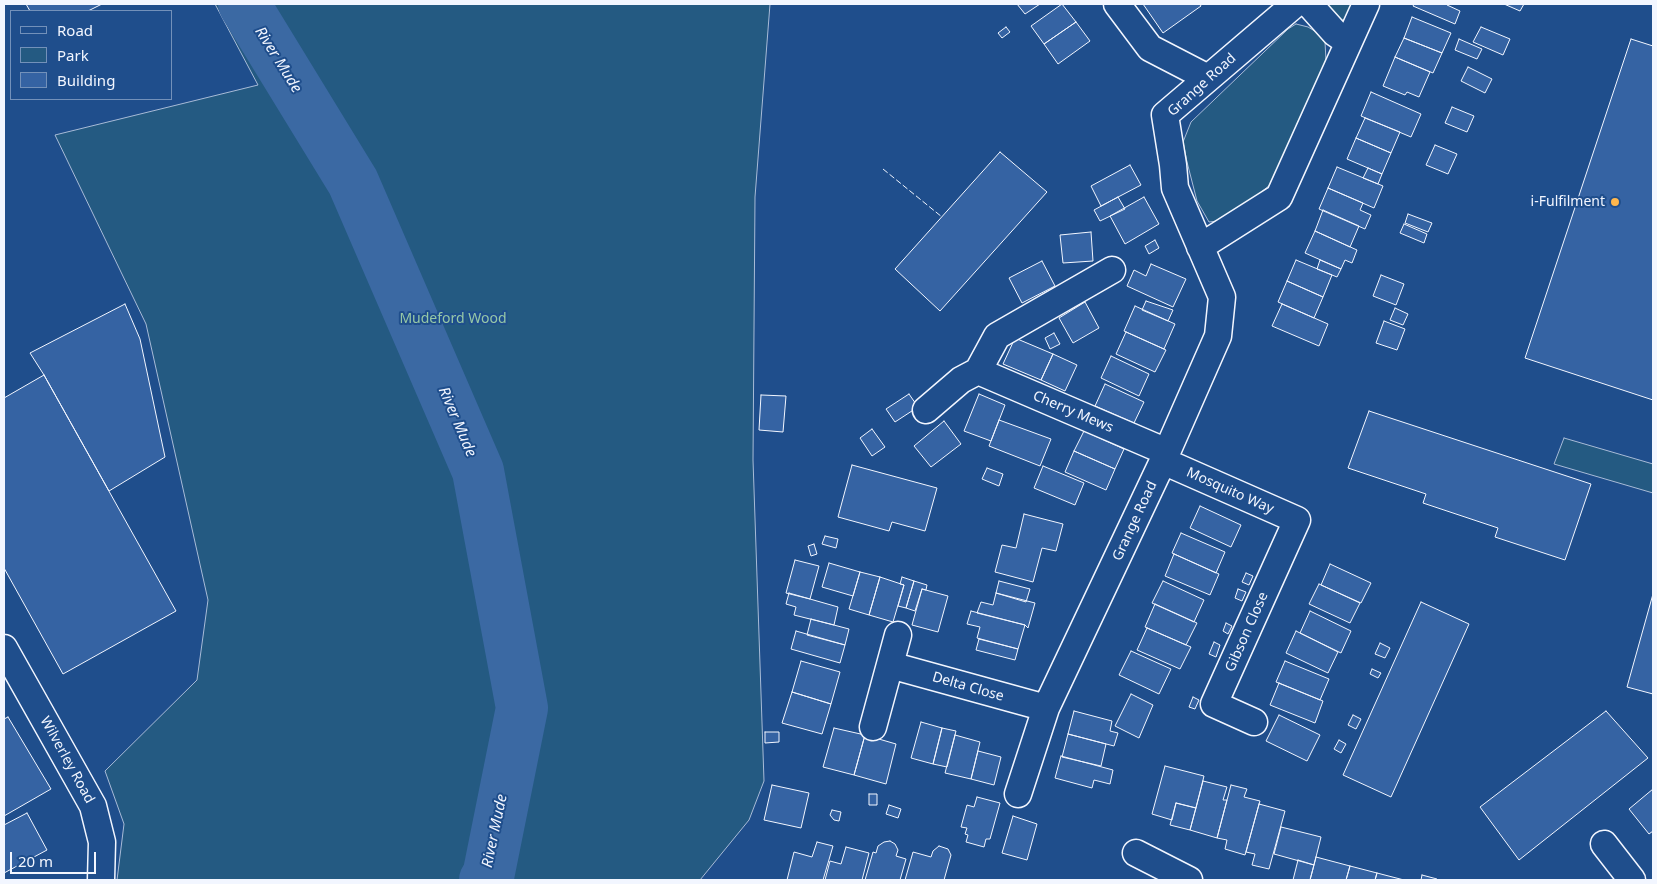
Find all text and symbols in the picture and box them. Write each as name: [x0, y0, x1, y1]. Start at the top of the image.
legend: [10, 10, 172, 100]
text: Road: [57, 20, 93, 40]
water label: River Mude: [251, 24, 305, 96]
text: Park: [57, 45, 89, 65]
street label: Grange Road: [1164, 50, 1240, 120]
text: Building: [57, 70, 115, 90]
place label: i-Fulfilment: [1531, 194, 1605, 210]
marker: i-Fulfilment: [1609, 196, 1621, 208]
park label: Mudeford Wood: [399, 311, 507, 327]
water label: River Mude: [434, 384, 480, 460]
street label: Cherry Mews: [1030, 388, 1116, 436]
street label: Mosquito Way: [1184, 464, 1276, 518]
street label: Grange Road: [1109, 478, 1161, 564]
street label: Gibson Close: [1222, 590, 1272, 674]
street label: Delta Close: [930, 669, 1006, 705]
street label: Wilverley Road: [36, 714, 98, 806]
water label: River Mude: [478, 793, 512, 869]
scale bar: [12, 842, 99, 874]
text: 20 m: [18, 851, 53, 871]

